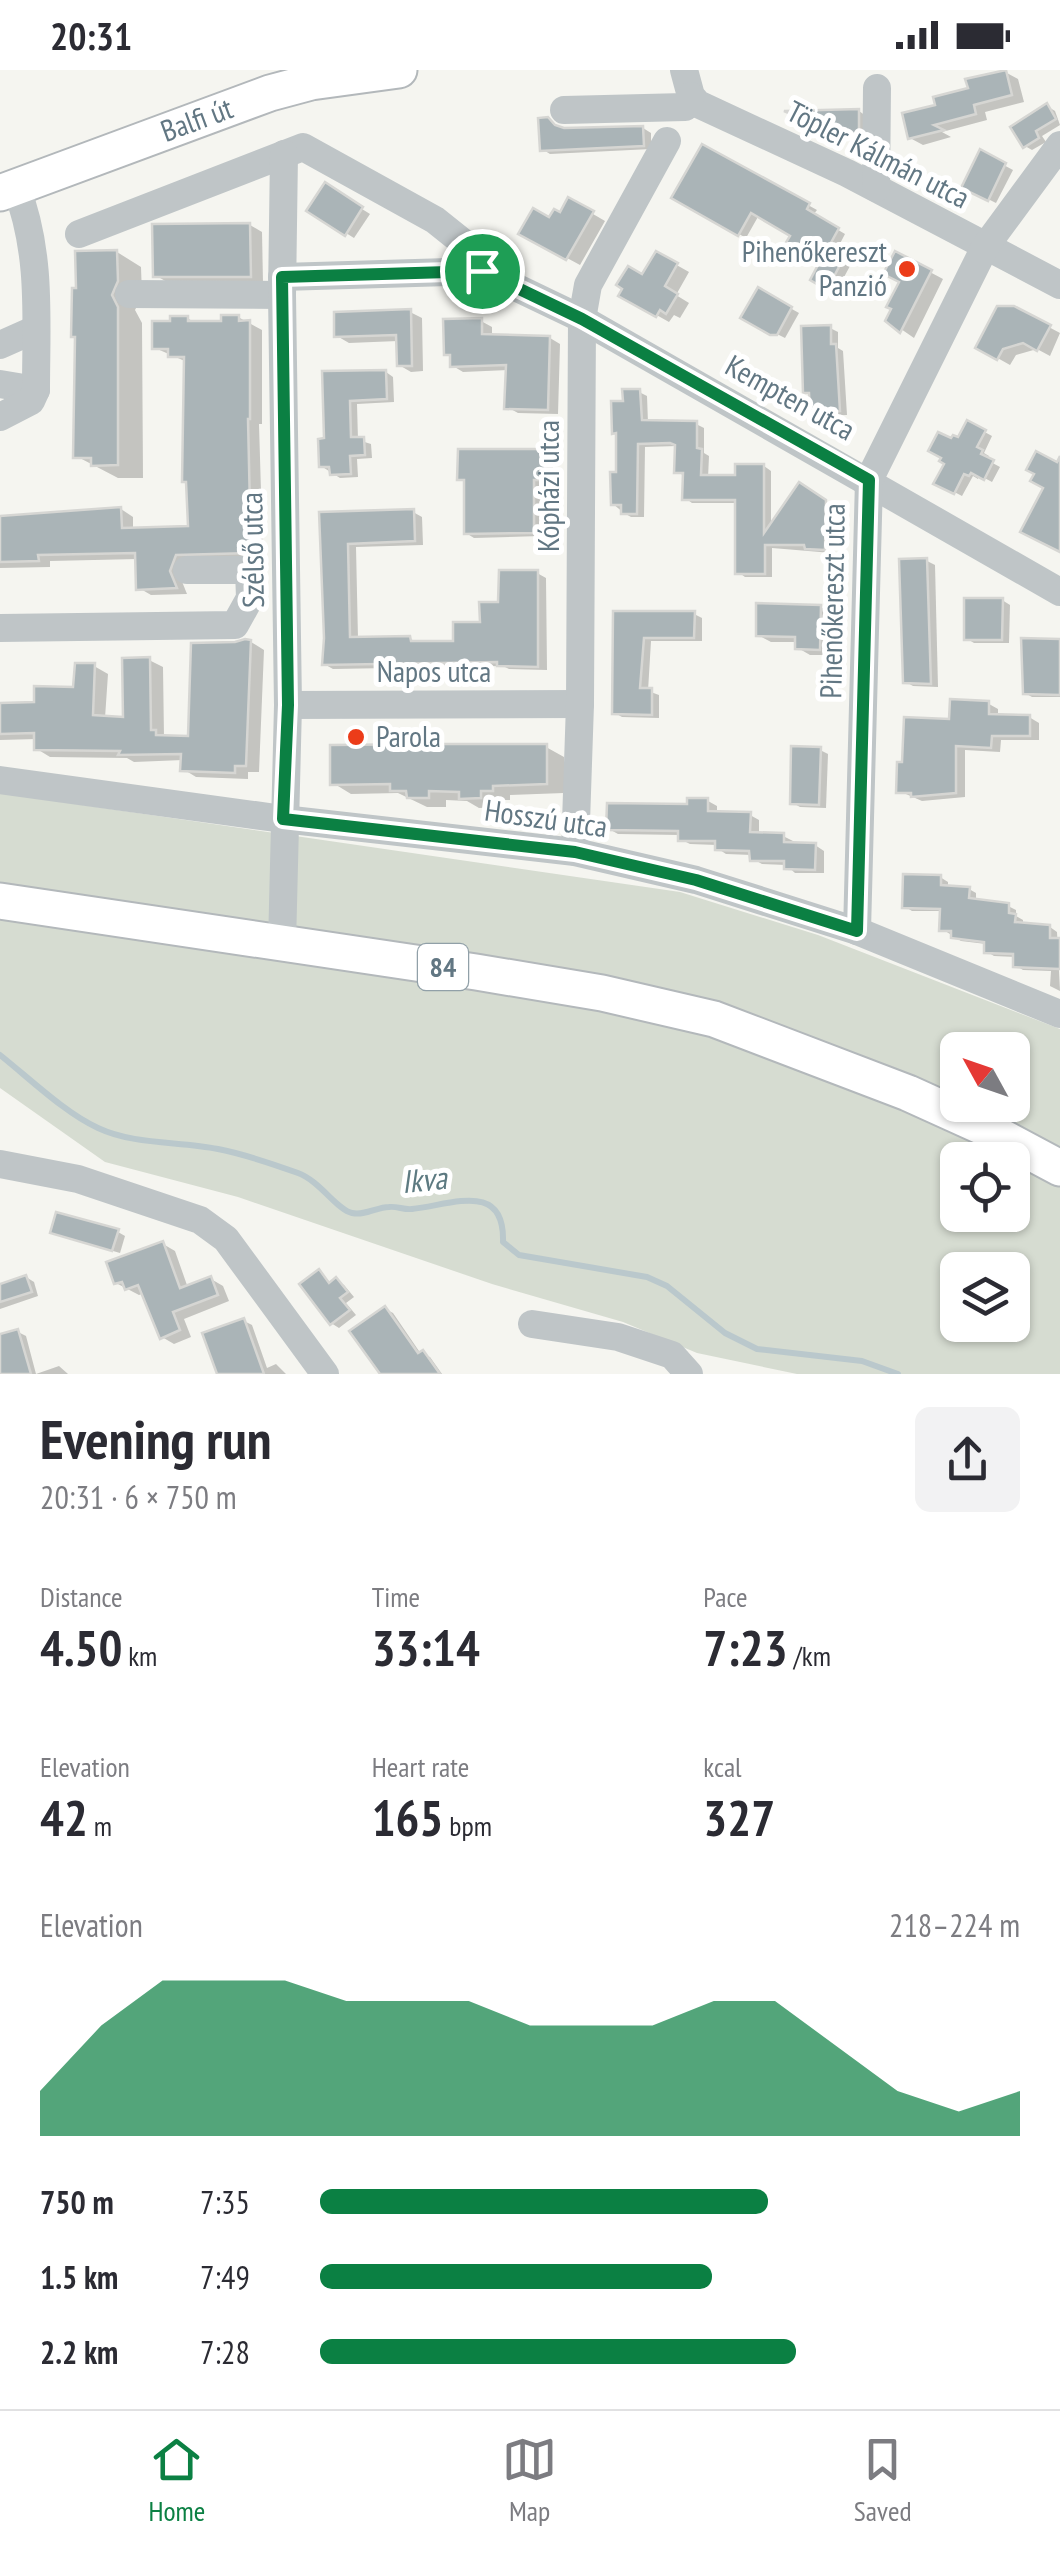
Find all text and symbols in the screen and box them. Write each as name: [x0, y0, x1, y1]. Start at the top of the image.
text: 20:31: [50, 11, 132, 60]
street label: Balfi út: [155, 87, 239, 150]
street label: Töpler Kálmán utca: [781, 91, 977, 216]
pin: [440, 229, 525, 314]
place label: Pihenőkereszt Panzió: [742, 231, 888, 304]
icon: arrive: [455, 244, 510, 299]
marker: Pihenőkereszt Panzió: [896, 258, 918, 280]
street label: Kempten utca: [719, 345, 862, 448]
street label: Kópházi utca: [528, 420, 567, 552]
street label: Szélső utca: [231, 492, 272, 608]
street label: Pihenőkereszt utca: [810, 503, 853, 699]
street label: Napos utca: [377, 651, 491, 690]
place label: Parola: [376, 716, 441, 755]
marker: Parola: [345, 726, 367, 748]
street label: Hosszú utca: [482, 790, 610, 845]
road number: 84: [418, 944, 468, 990]
north arrow: [940, 1032, 1030, 1122]
map controls: [940, 1032, 1030, 1342]
button: locate: [940, 1142, 1030, 1232]
water label: Ikva: [399, 1156, 451, 1202]
button: layers: [940, 1252, 1030, 1342]
text: Evening run: [40, 1403, 272, 1474]
button: share: [915, 1407, 1020, 1512]
text: 20:31 · 6 × 750 m: [40, 1476, 237, 1518]
text: Distance: [40, 1578, 123, 1615]
text: Time: [372, 1578, 420, 1615]
text: Pace: [703, 1578, 747, 1615]
text: 4.50: [40, 1615, 122, 1680]
text: 33:14: [372, 1615, 480, 1680]
text: 7:23: [703, 1615, 788, 1680]
text: km: [122, 1637, 157, 1674]
text: /km: [788, 1637, 831, 1674]
text: Elevation: [40, 1748, 130, 1785]
text: Heart rate: [372, 1748, 469, 1785]
text: kcal: [703, 1748, 742, 1785]
text: 42: [40, 1785, 88, 1850]
text: 165: [372, 1785, 443, 1850]
text: 327: [703, 1785, 775, 1850]
text: m: [88, 1807, 112, 1844]
text: bpm: [443, 1807, 492, 1844]
text: Elevation: [40, 1904, 143, 1946]
text: 218–224 m: [889, 1904, 1020, 1946]
text: 750 m: [40, 2181, 114, 2223]
text: 7:35: [200, 2181, 250, 2223]
text: 1.5 km: [40, 2256, 118, 2298]
text: 7:49: [200, 2256, 250, 2298]
text: 2.2 km: [40, 2331, 118, 2373]
text: 7:28: [200, 2331, 250, 2373]
tab: Home: [148, 2432, 205, 2529]
tab: Map: [502, 2432, 557, 2529]
tab: Saved: [854, 2432, 912, 2529]

